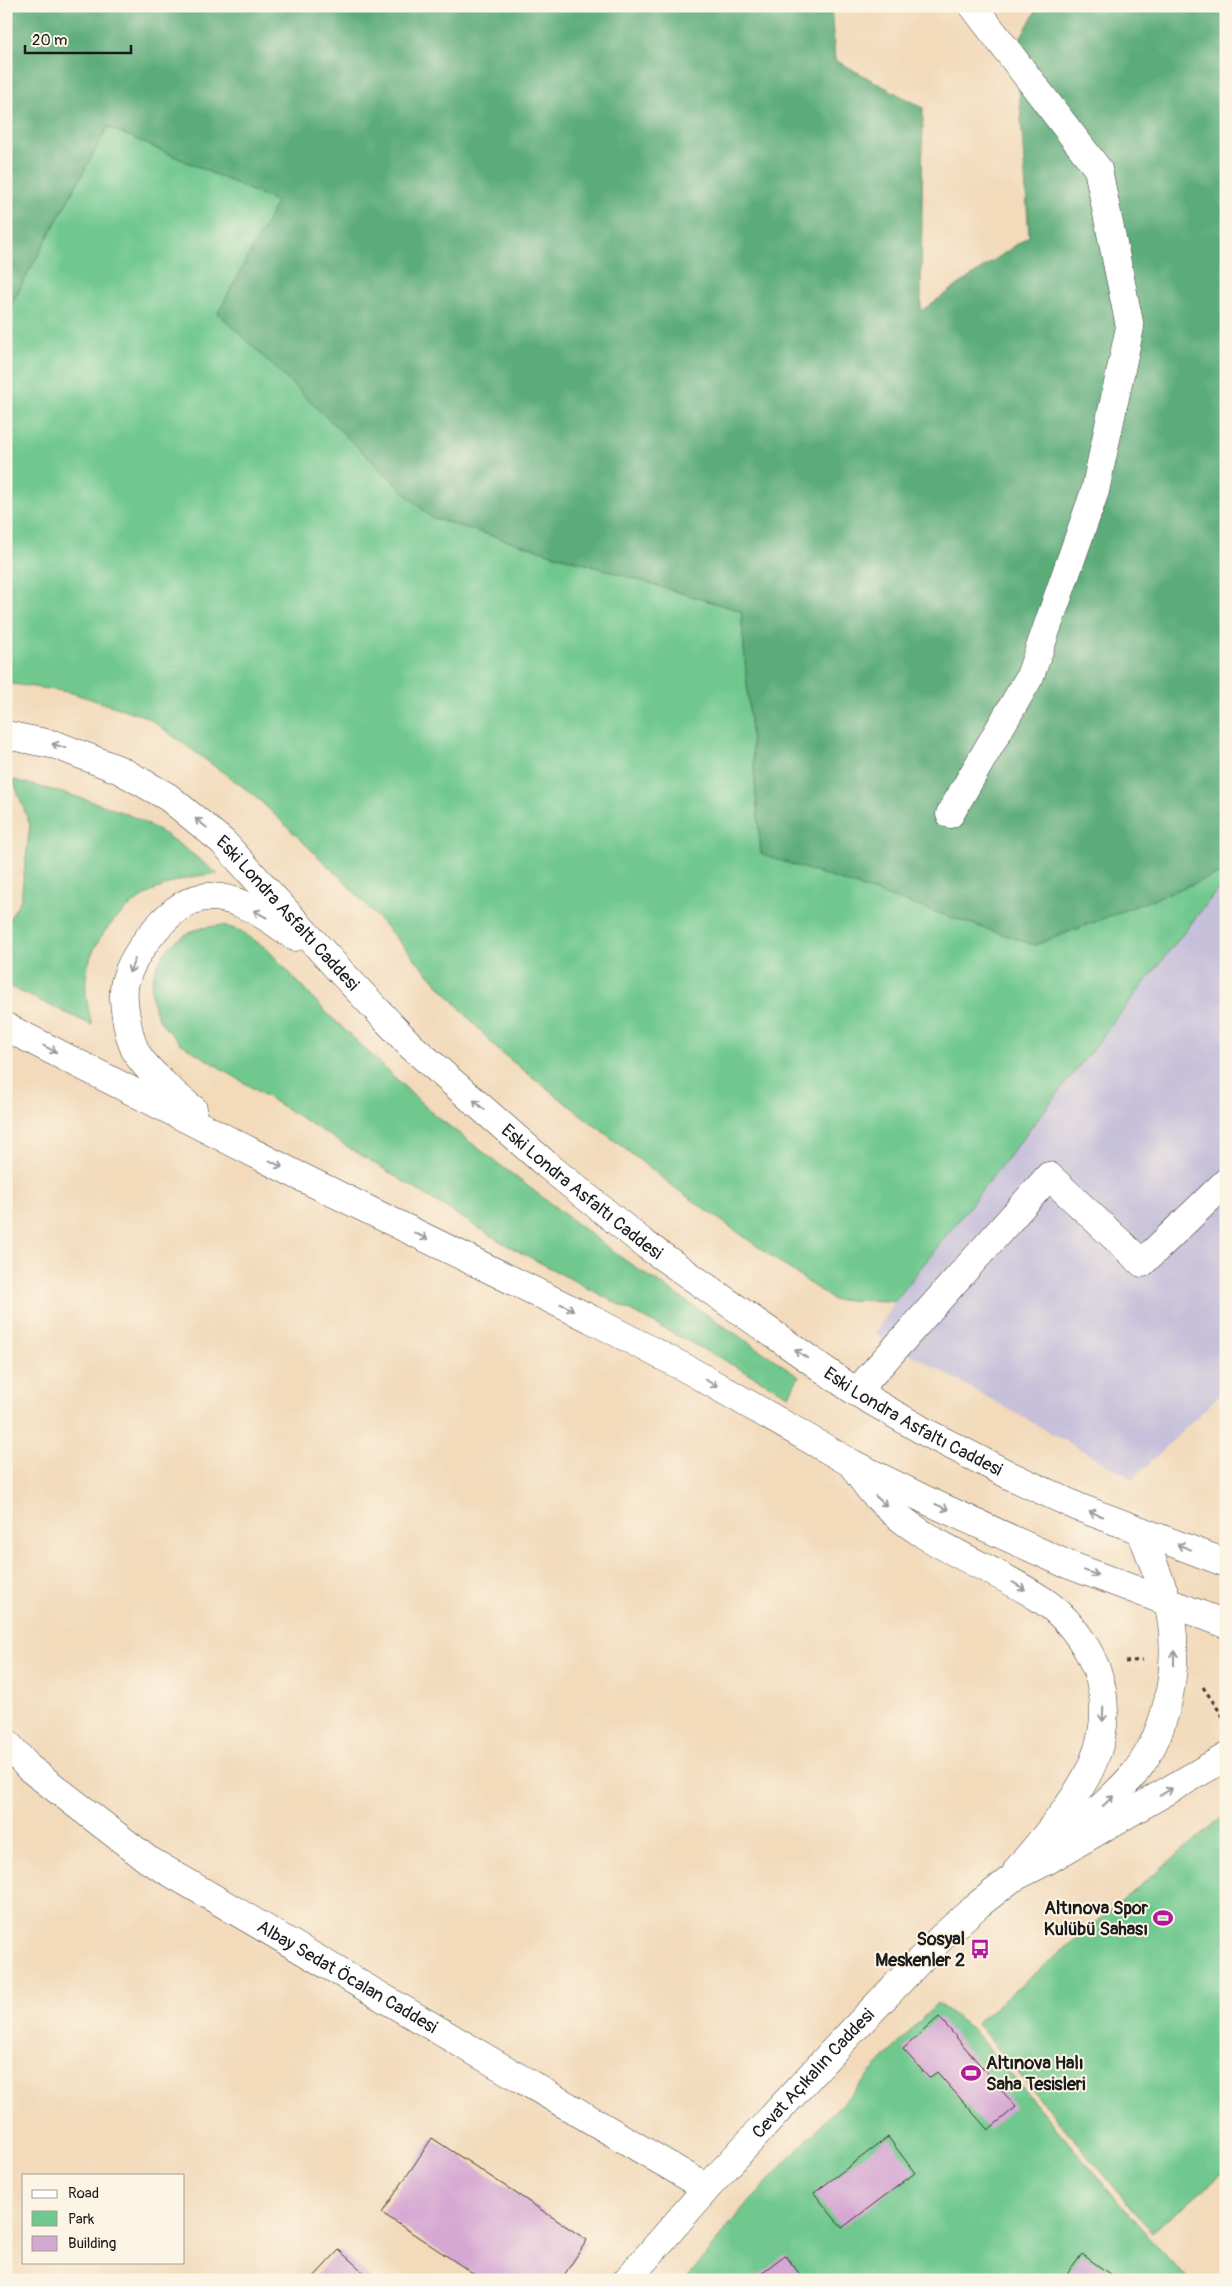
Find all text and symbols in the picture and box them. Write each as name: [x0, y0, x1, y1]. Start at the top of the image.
scale bar: [25, 22, 131, 54]
text: 20 m: [32, 31, 67, 50]
one-way arrow: [52, 741, 67, 750]
one-way arrow: [194, 818, 207, 829]
street label: Eski Londra Asfaltı Caddesi: [212, 830, 364, 996]
one-way arrow: [252, 909, 267, 919]
one-way arrow: [126, 958, 136, 973]
one-way arrow: [42, 1045, 57, 1054]
one-way arrow: [473, 1100, 486, 1111]
street label: Eski Londra Asfaltı Caddesi: [496, 1119, 667, 1265]
one-way arrow: [268, 1159, 282, 1169]
one-way arrow: [413, 1231, 428, 1241]
one-way arrow: [559, 1303, 574, 1312]
one-way arrow: [794, 1349, 808, 1359]
street label: Eski Londra Asfaltı Caddesi: [819, 1362, 1006, 1482]
one-way arrow: [703, 1378, 718, 1388]
one-way arrow: [875, 1495, 888, 1507]
one-way arrow: [934, 1503, 949, 1513]
one-way arrow: [1089, 1509, 1104, 1518]
one-way arrow: [1176, 1542, 1192, 1551]
one-way arrow: [1082, 1569, 1098, 1578]
one-way arrow: [1012, 1581, 1026, 1591]
one-way arrow: [1169, 1650, 1179, 1666]
one-way arrow: [1098, 1706, 1107, 1722]
one-way arrow: [1159, 1786, 1173, 1796]
one-way arrow: [1101, 1795, 1114, 1807]
place label: Altınova Spor Kulübü Sahası: [1044, 1897, 1149, 1941]
sports icon: Altınova Spor Kulübü Sahası: [1152, 1907, 1174, 1929]
street label: Albay Sedat Öcalan Caddesi: [253, 1915, 441, 2039]
place label: Sosyal Meskenler 2: [875, 1928, 965, 1972]
bus stop icon: Sosyal Meskenler 2: [969, 1938, 991, 1960]
street label: Cevat Açıkalın Caddesi: [747, 2004, 880, 2144]
place label: Altınova Halı Saha Tesisleri: [986, 2052, 1085, 2096]
sports icon: Altınova Halı Saha Tesisleri: [960, 2062, 982, 2084]
legend: [22, 2174, 185, 2264]
text: Road: [68, 2184, 99, 2203]
text: Park: [68, 2210, 95, 2229]
text: Building: [68, 2234, 116, 2253]

